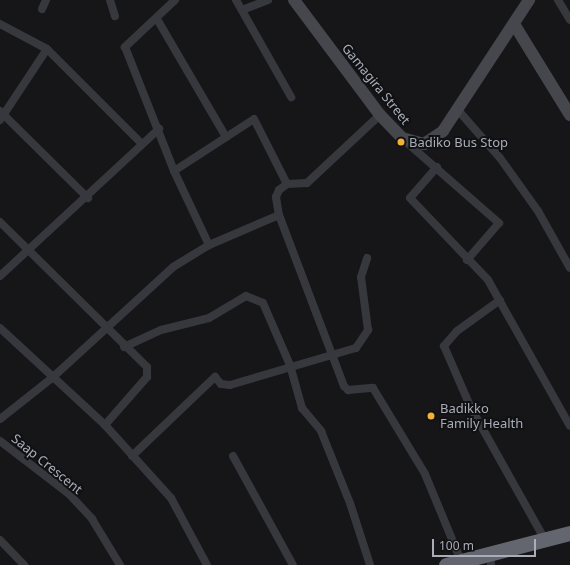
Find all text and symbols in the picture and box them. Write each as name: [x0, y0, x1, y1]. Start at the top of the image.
street label: Gamagira Street: [339, 40, 413, 128]
place label: Badiko Bus Stop: [409, 134, 508, 150]
marker: Badiko Bus Stop: [396, 137, 406, 147]
place label: Badikko Family Health: [440, 401, 523, 432]
marker: Badikko Family Health: [425, 410, 437, 422]
street label: Saap Crescent: [9, 431, 85, 497]
scale bar: [434, 531, 538, 557]
text: 100 m: [439, 537, 474, 554]

